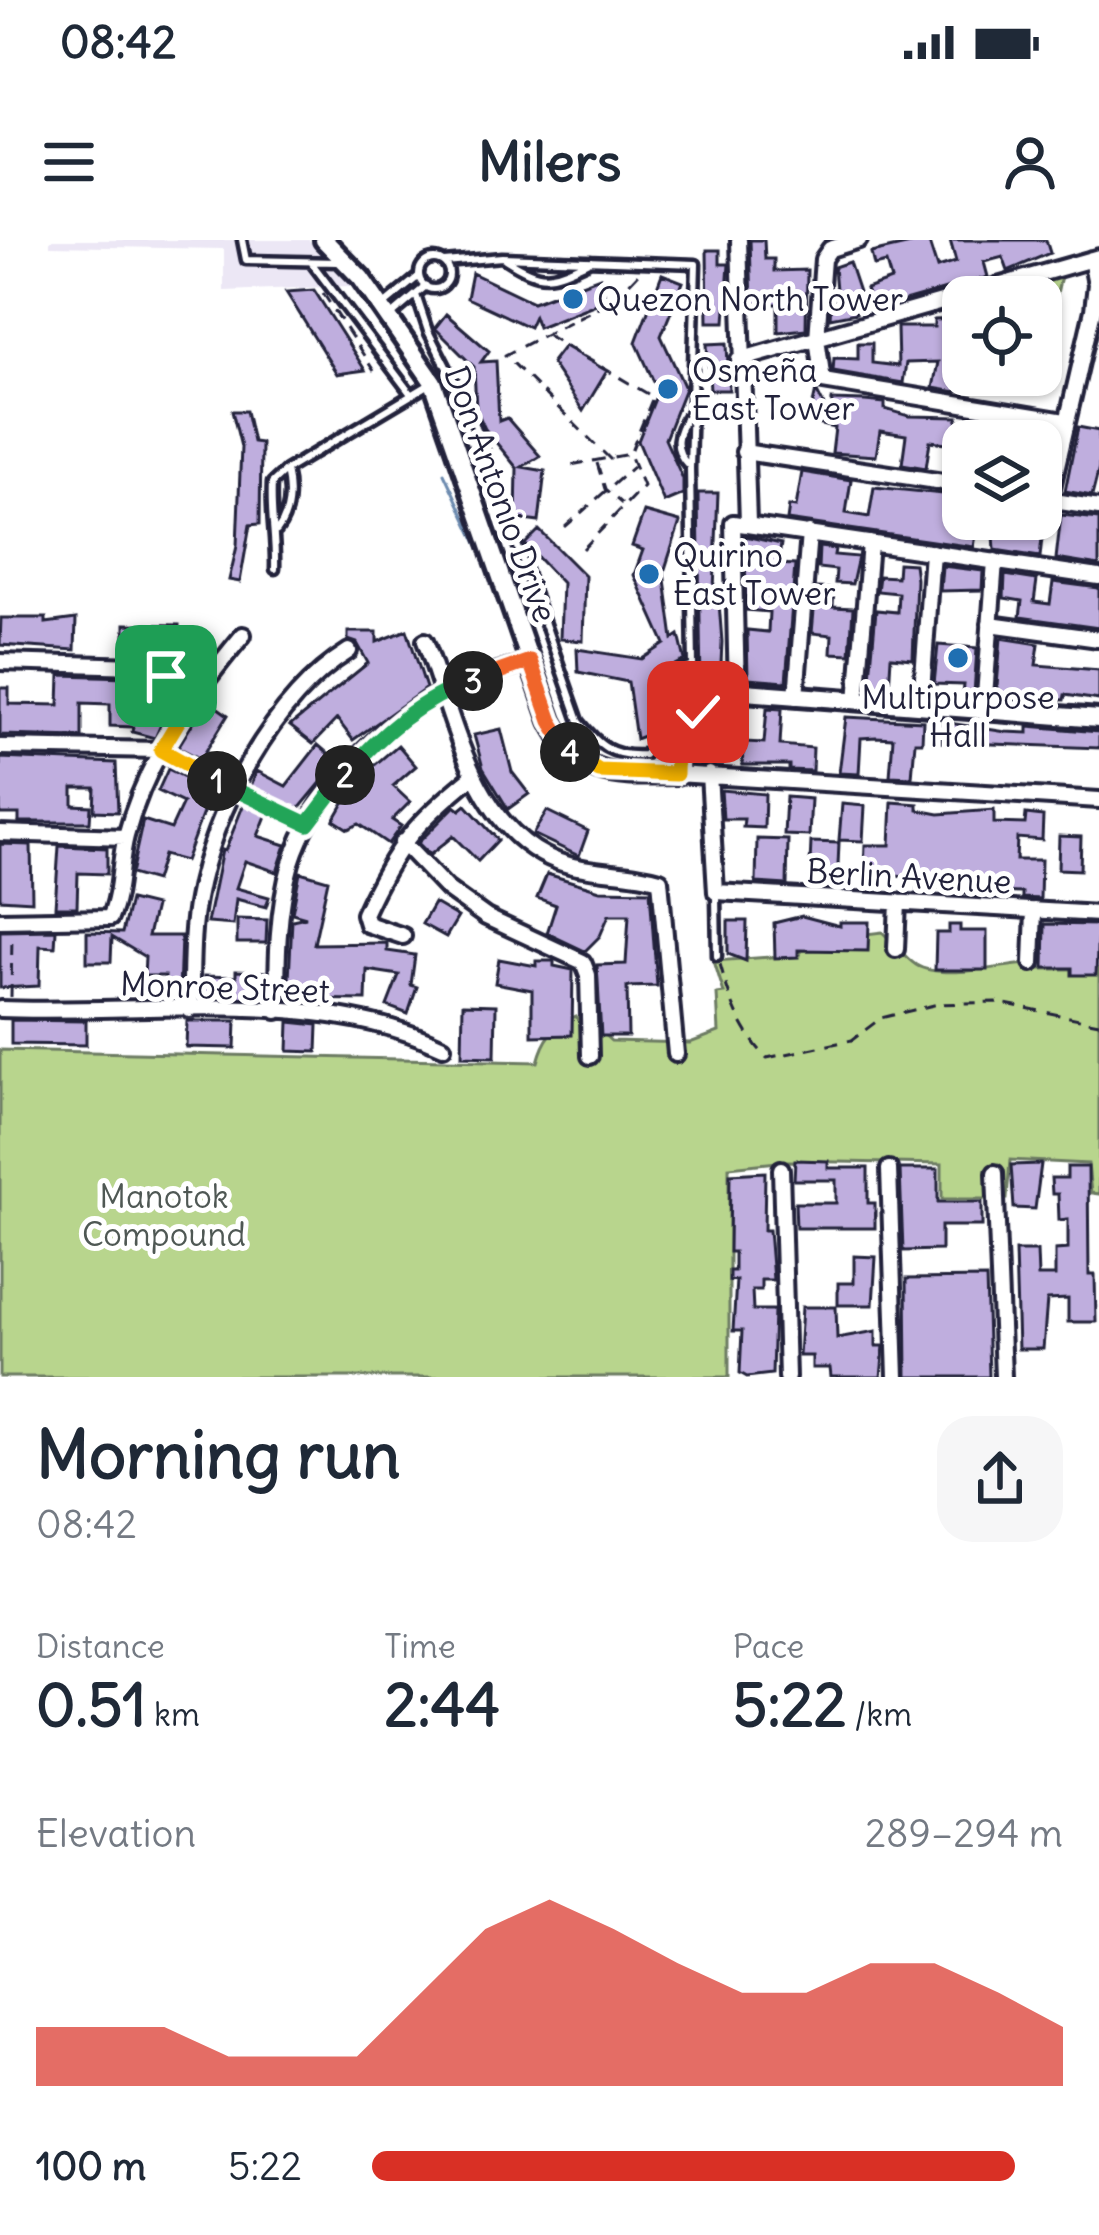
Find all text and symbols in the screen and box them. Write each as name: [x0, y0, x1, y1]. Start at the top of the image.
text: 08:42: [60, 14, 176, 70]
text: Milers: [478, 128, 621, 196]
icon: menu: [36, 129, 102, 195]
icon: person: [997, 129, 1063, 195]
map controls: [942, 276, 1062, 540]
button: locate: [942, 276, 1062, 396]
place label: Quezon North Tower: [597, 278, 903, 320]
marker: Quezon North Tower: [560, 286, 586, 312]
place label: Osmeña East Tower: [692, 349, 855, 429]
street label: Don Antonio Drive: [435, 360, 567, 628]
marker: Osmeña East Tower: [655, 376, 681, 402]
button: layers: [942, 420, 1062, 540]
place label: Quirino East Tower: [673, 534, 836, 614]
marker: Quirino East Tower: [636, 561, 662, 587]
pin: [115, 625, 217, 727]
icon: arrive: [133, 643, 199, 709]
marker: Multipurpose Hall: [945, 645, 971, 671]
pin: 3: [443, 651, 503, 711]
text: 3: [464, 660, 482, 702]
pin: [647, 661, 749, 763]
place label: Multipurpose Hall: [861, 676, 1055, 756]
icon: check: [665, 679, 731, 745]
pin: 4: [540, 722, 600, 782]
text: 4: [560, 731, 580, 773]
pin: 2: [315, 745, 375, 805]
pin: 1: [187, 751, 247, 811]
text: 2: [336, 754, 354, 796]
text: 1: [210, 760, 224, 802]
street label: Berlin Avenue: [805, 850, 1013, 902]
street label: Monroe Street: [120, 962, 330, 1012]
park label: Manotok Compound: [82, 1175, 246, 1255]
text: Morning run: [36, 1413, 400, 1496]
button: share: [937, 1416, 1063, 1542]
text: 08:42: [36, 1500, 137, 1549]
text: Distance: [36, 1625, 165, 1667]
text: Time: [384, 1625, 456, 1667]
text: Pace: [733, 1625, 804, 1667]
text: 0.51: [36, 1667, 146, 1742]
text: 2:44: [384, 1667, 500, 1742]
text: 5:22: [733, 1667, 846, 1742]
text: km: [146, 1693, 200, 1735]
text: /km: [846, 1693, 912, 1735]
text: Elevation: [36, 1809, 196, 1858]
text: 289–294 m: [865, 1809, 1063, 1858]
text: 100 m: [36, 2142, 146, 2191]
text: 5:22: [228, 2142, 302, 2191]

